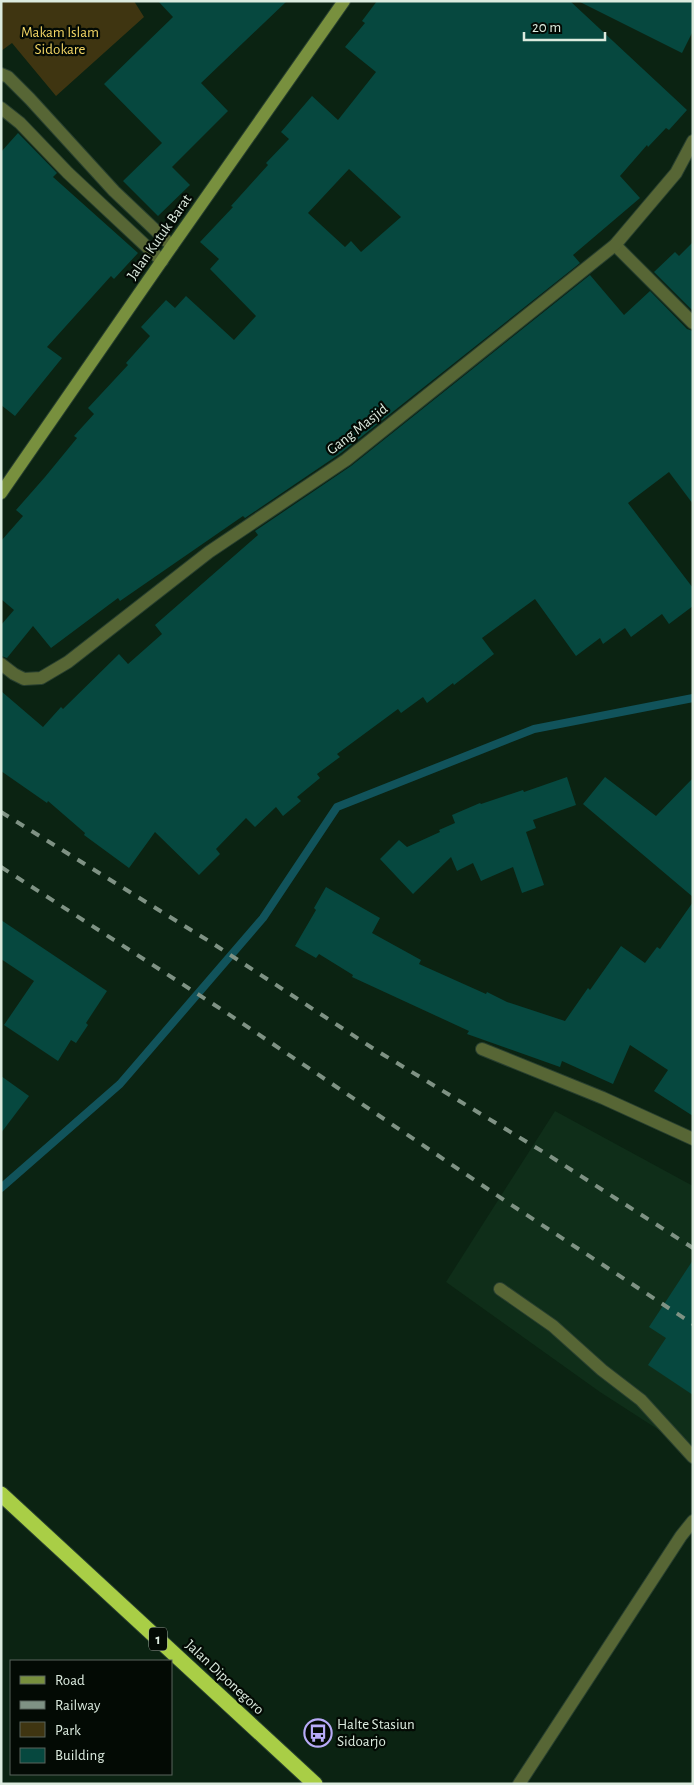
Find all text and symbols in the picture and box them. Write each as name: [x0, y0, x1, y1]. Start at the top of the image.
scale bar: [524, 10, 605, 42]
text: 20 m: [532, 20, 561, 35]
park label: Makam Islam Sidokare: [21, 25, 99, 57]
street label: Jalan Kutuk Barat: [124, 192, 195, 283]
street label: Gang Masjid: [324, 401, 391, 458]
road number: 1: [149, 1628, 167, 1650]
street label: Jalan Diponegoro: [182, 1637, 267, 1717]
legend: [10, 1660, 172, 1775]
text: Road: [55, 1673, 85, 1688]
text: Railway: [55, 1698, 101, 1713]
place label: Halte Stasiun Sidoarjo: [337, 1717, 415, 1749]
bus stop icon: Halte Stasiun Sidoarjo: [303, 1718, 333, 1748]
text: Park: [55, 1723, 81, 1738]
text: Building: [55, 1748, 105, 1763]

